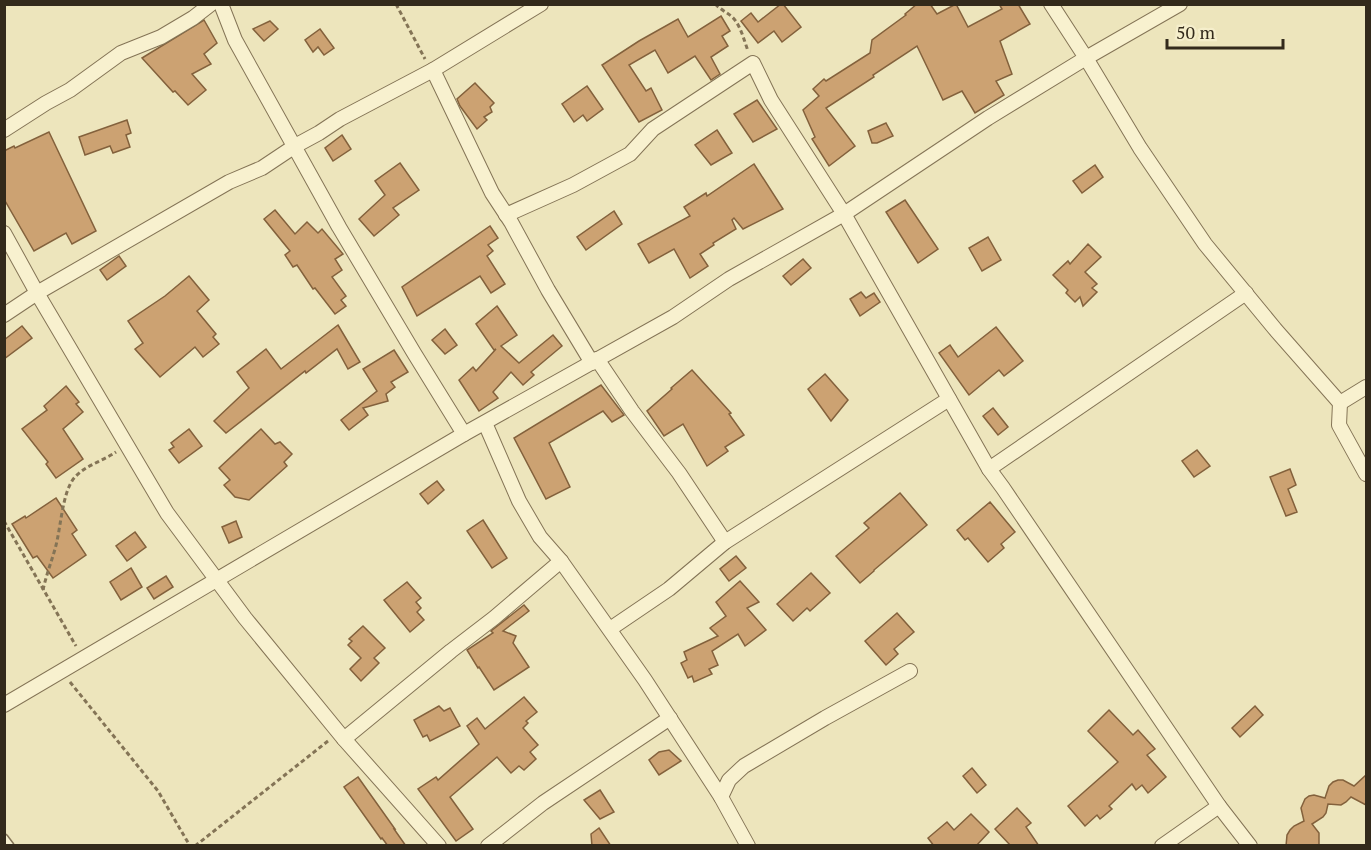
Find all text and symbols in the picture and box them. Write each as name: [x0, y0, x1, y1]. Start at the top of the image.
scale bar: [1167, 12, 1282, 50]
text: 50 m: [1176, 20, 1216, 44]

